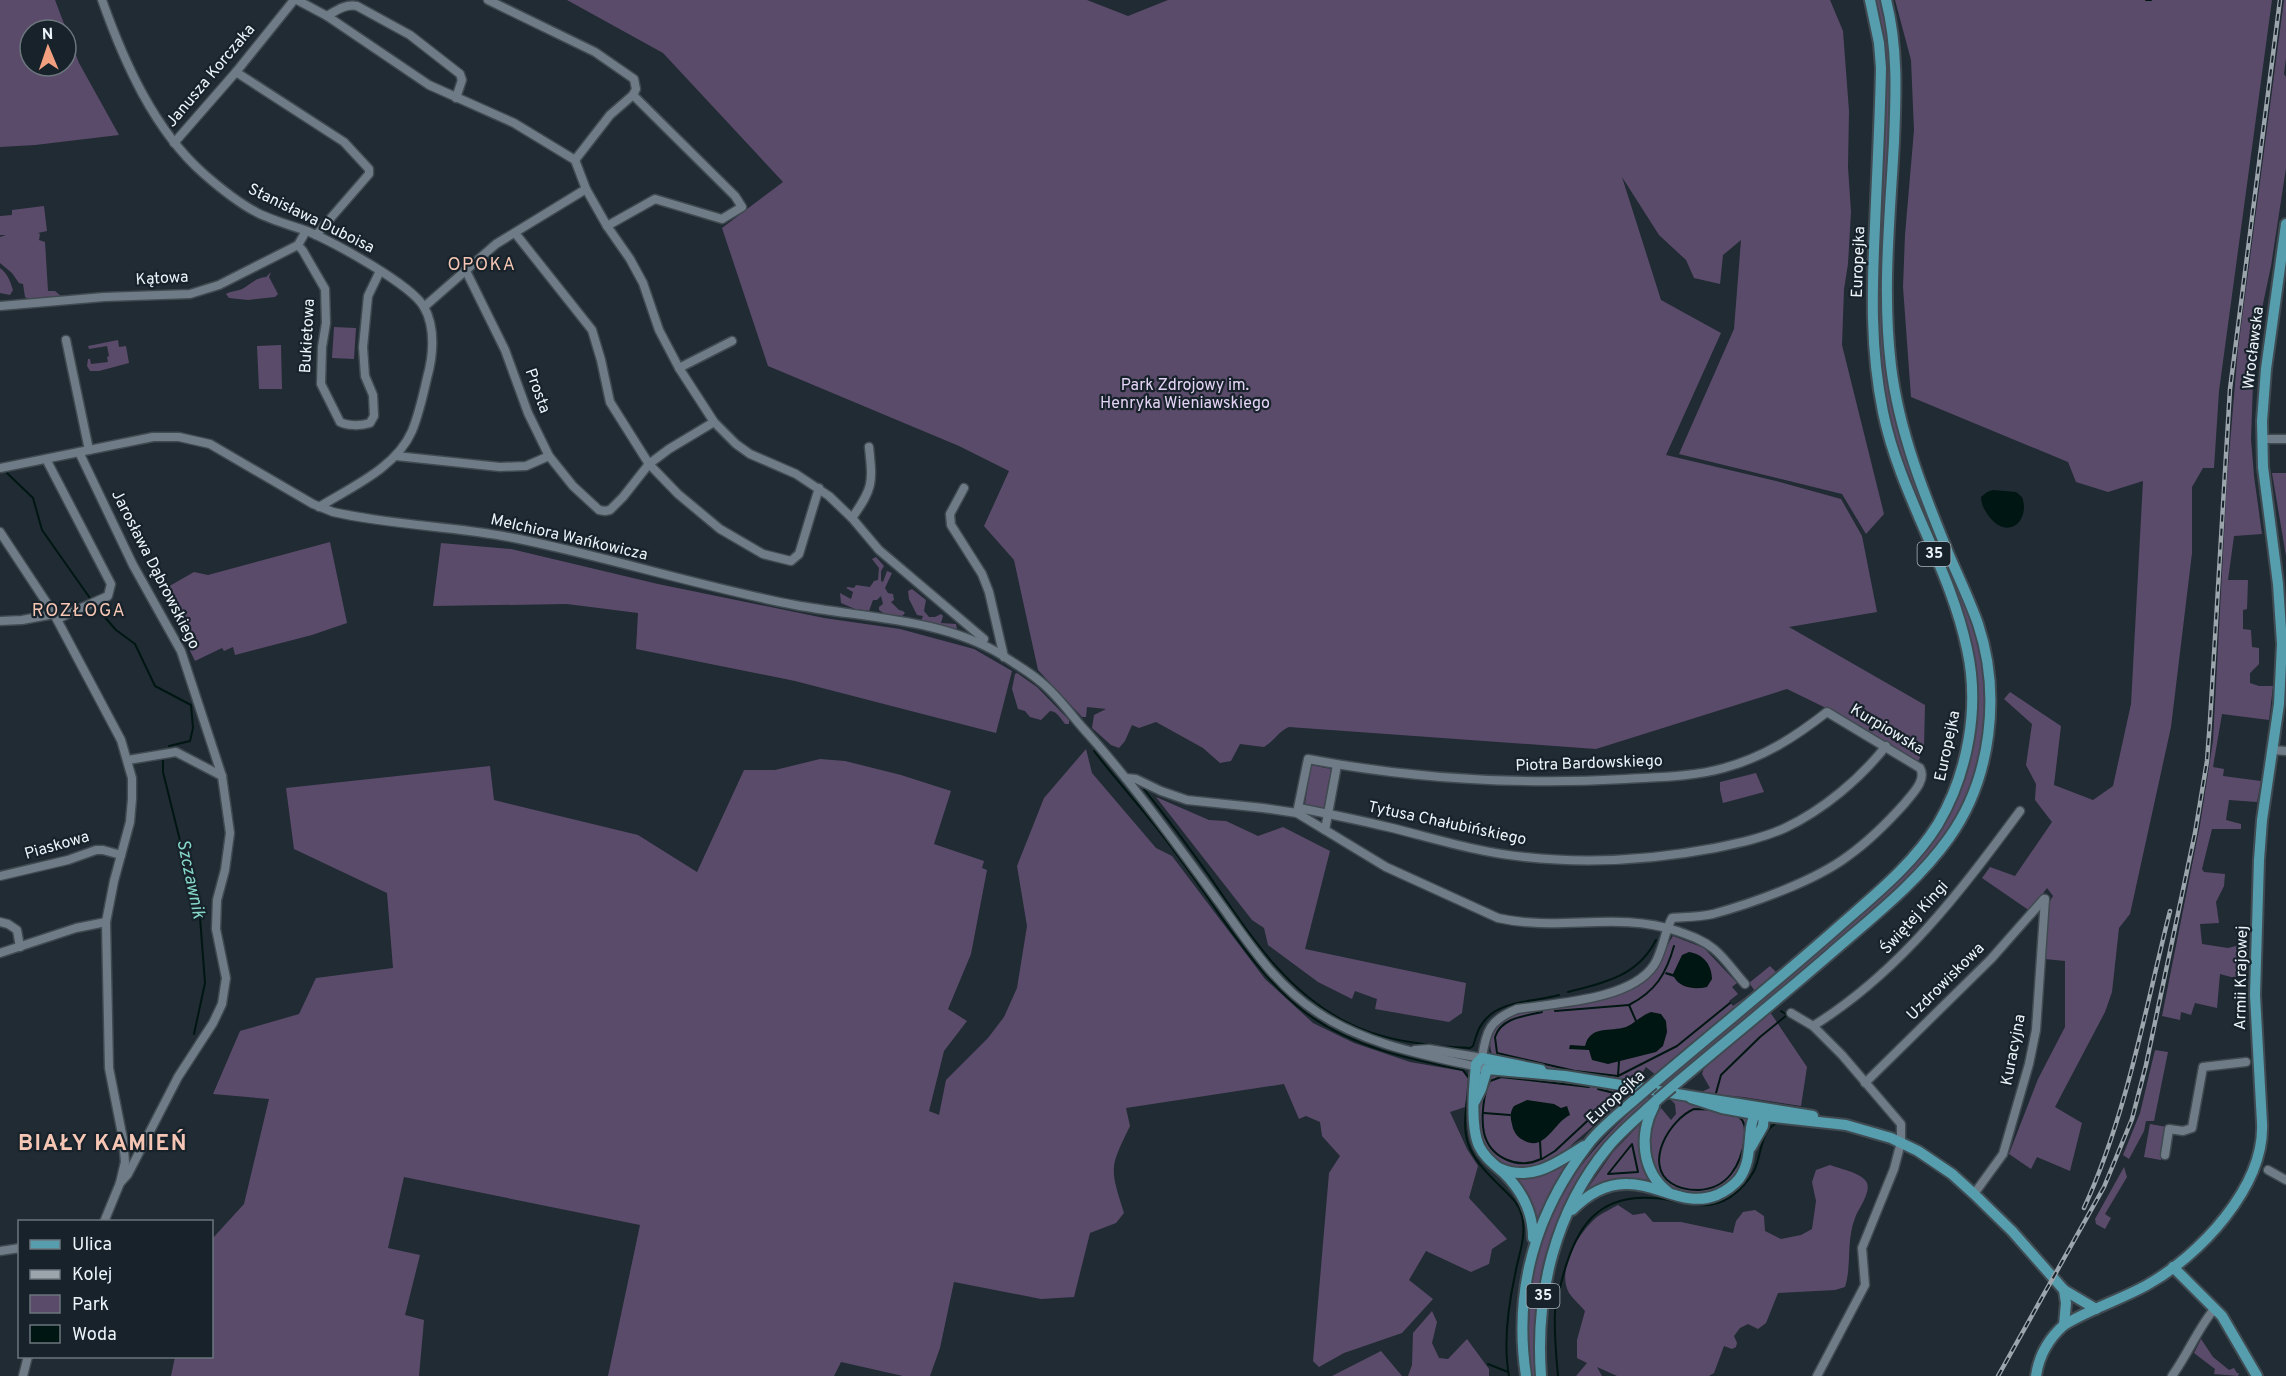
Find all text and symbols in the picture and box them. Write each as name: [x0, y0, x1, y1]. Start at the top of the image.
north arrow: [18, 18, 78, 78]
street label: Janusza Korczaka: [162, 20, 260, 132]
text: N: [41, 25, 54, 45]
street label: Stanisława Duboisa: [244, 180, 378, 258]
street label: Europejka: [1848, 226, 1870, 298]
district label: OPOKA: [448, 254, 516, 277]
street label: Kątowa: [135, 268, 189, 290]
street label: Bukietowa: [296, 298, 320, 374]
street label: Wrocławska: [2239, 305, 2269, 391]
street label: Prosta: [520, 366, 554, 416]
park label: Park Zdrojowy im. Henryka Wieniawskiego: [1100, 376, 1270, 414]
street label: Jarosława Dąbrowskiego: [106, 487, 204, 653]
street label: Melchiora Wańkowicza: [488, 510, 650, 566]
road number: 35: [1918, 542, 1950, 566]
district label: ROZŁOGA: [32, 600, 126, 623]
street label: Kurpiowska: [1846, 700, 1928, 760]
street label: Europejka: [1931, 709, 1965, 783]
street label: Piotra Bardowskiego: [1515, 751, 1663, 777]
street label: Tytusa Chałubińskiego: [1366, 797, 1528, 851]
street label: Piaskowa: [22, 827, 92, 865]
water label: Szczawnik: [170, 837, 210, 922]
street label: Świętej Kingi: [1875, 876, 1953, 959]
street label: Armii Krajowej: [2231, 926, 2253, 1030]
street label: Uzdrowiskowa: [1903, 939, 1989, 1025]
street label: Kuracyjna: [1997, 1013, 2031, 1087]
street label: Europejka: [1583, 1067, 1649, 1129]
district label: BIAŁY KAMIEŃ: [18, 1129, 188, 1158]
legend: [18, 1220, 213, 1358]
text: Ulica: [72, 1234, 112, 1257]
text: Kolej: [72, 1264, 112, 1287]
road number: 35: [1526, 1284, 1560, 1308]
text: Park: [72, 1294, 109, 1317]
text: Woda: [72, 1324, 117, 1347]

